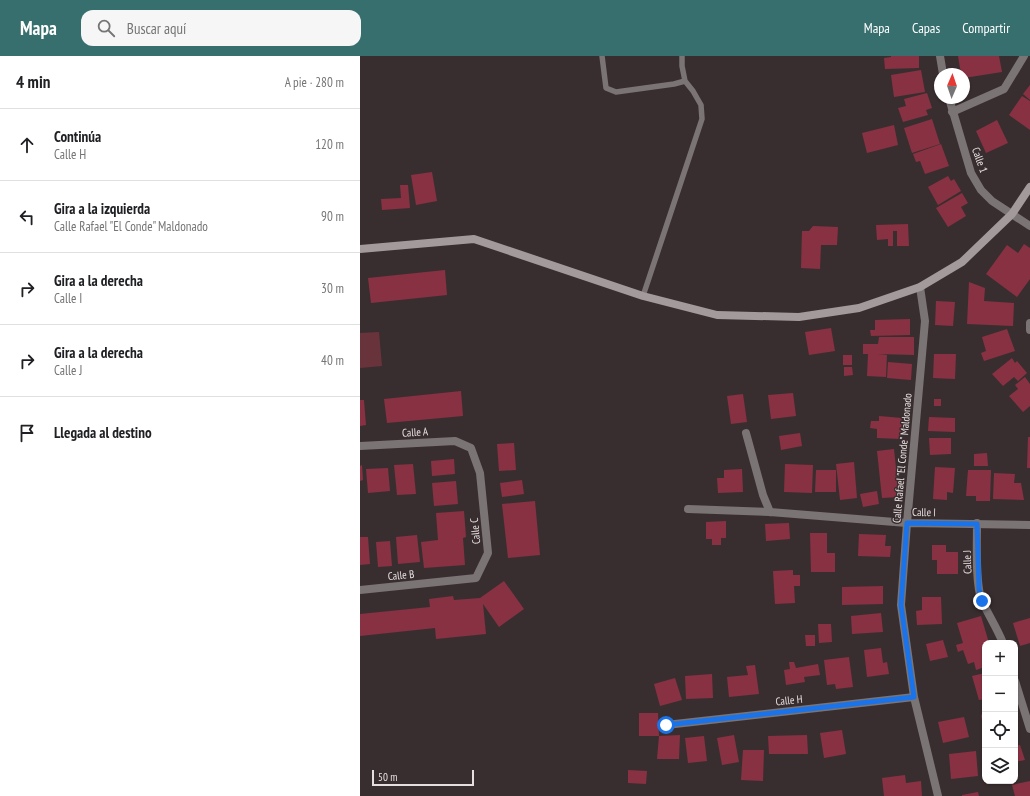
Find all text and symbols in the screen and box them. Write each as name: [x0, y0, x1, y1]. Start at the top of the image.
search box: [81, 10, 361, 46]
text: Mapa: [20, 16, 57, 40]
icon: search: [95, 17, 117, 39]
text: Buscar aquí: [127, 19, 186, 38]
text: Mapa: [864, 19, 890, 37]
text: Capas: [912, 19, 940, 37]
text: Compartir: [962, 19, 1010, 37]
north arrow: [934, 68, 970, 104]
text: 4 min: [16, 71, 50, 93]
text: A pie · 280 m: [285, 74, 344, 91]
text: Continúa: [54, 127, 101, 146]
icon: ahead: [16, 134, 38, 156]
text: 120 m: [315, 136, 344, 153]
street label: Calle 1: [969, 145, 991, 175]
text: Calle H: [54, 146, 86, 163]
text: Gira a la izquierda: [54, 199, 150, 218]
icon: left: [16, 206, 38, 228]
text: 90 m: [321, 208, 344, 225]
text: Calle Rafael "El Conde" Maldonado: [54, 218, 208, 235]
text: Gira a la derecha: [54, 271, 143, 290]
icon: right: [16, 278, 38, 300]
text: 30 m: [321, 280, 344, 297]
text: Calle I: [54, 290, 82, 307]
text: Gira a la derecha: [54, 343, 143, 362]
icon: right: [16, 350, 38, 372]
text: 40 m: [321, 352, 344, 369]
text: Calle J: [54, 362, 82, 379]
street label: Calle Rafael "El Conde" Maldonado: [889, 392, 915, 523]
icon: arrive: [16, 422, 38, 444]
text: Llegada al destino: [54, 423, 152, 442]
street label: Calle A: [402, 424, 429, 440]
street label: Calle I: [912, 505, 936, 519]
street label: Calle C: [467, 517, 483, 545]
street label: Calle J: [960, 550, 974, 574]
street label: Calle B: [387, 567, 415, 583]
route end: [973, 592, 991, 610]
map controls: [982, 640, 1018, 784]
button: +: [982, 640, 1018, 676]
button: −: [982, 676, 1018, 712]
street label: Calle H: [775, 692, 803, 708]
button: locate: [982, 712, 1018, 748]
route start: [657, 716, 675, 734]
button: layers: [982, 748, 1018, 784]
scale bar: [372, 768, 474, 787]
text: 50 m: [378, 770, 397, 784]

